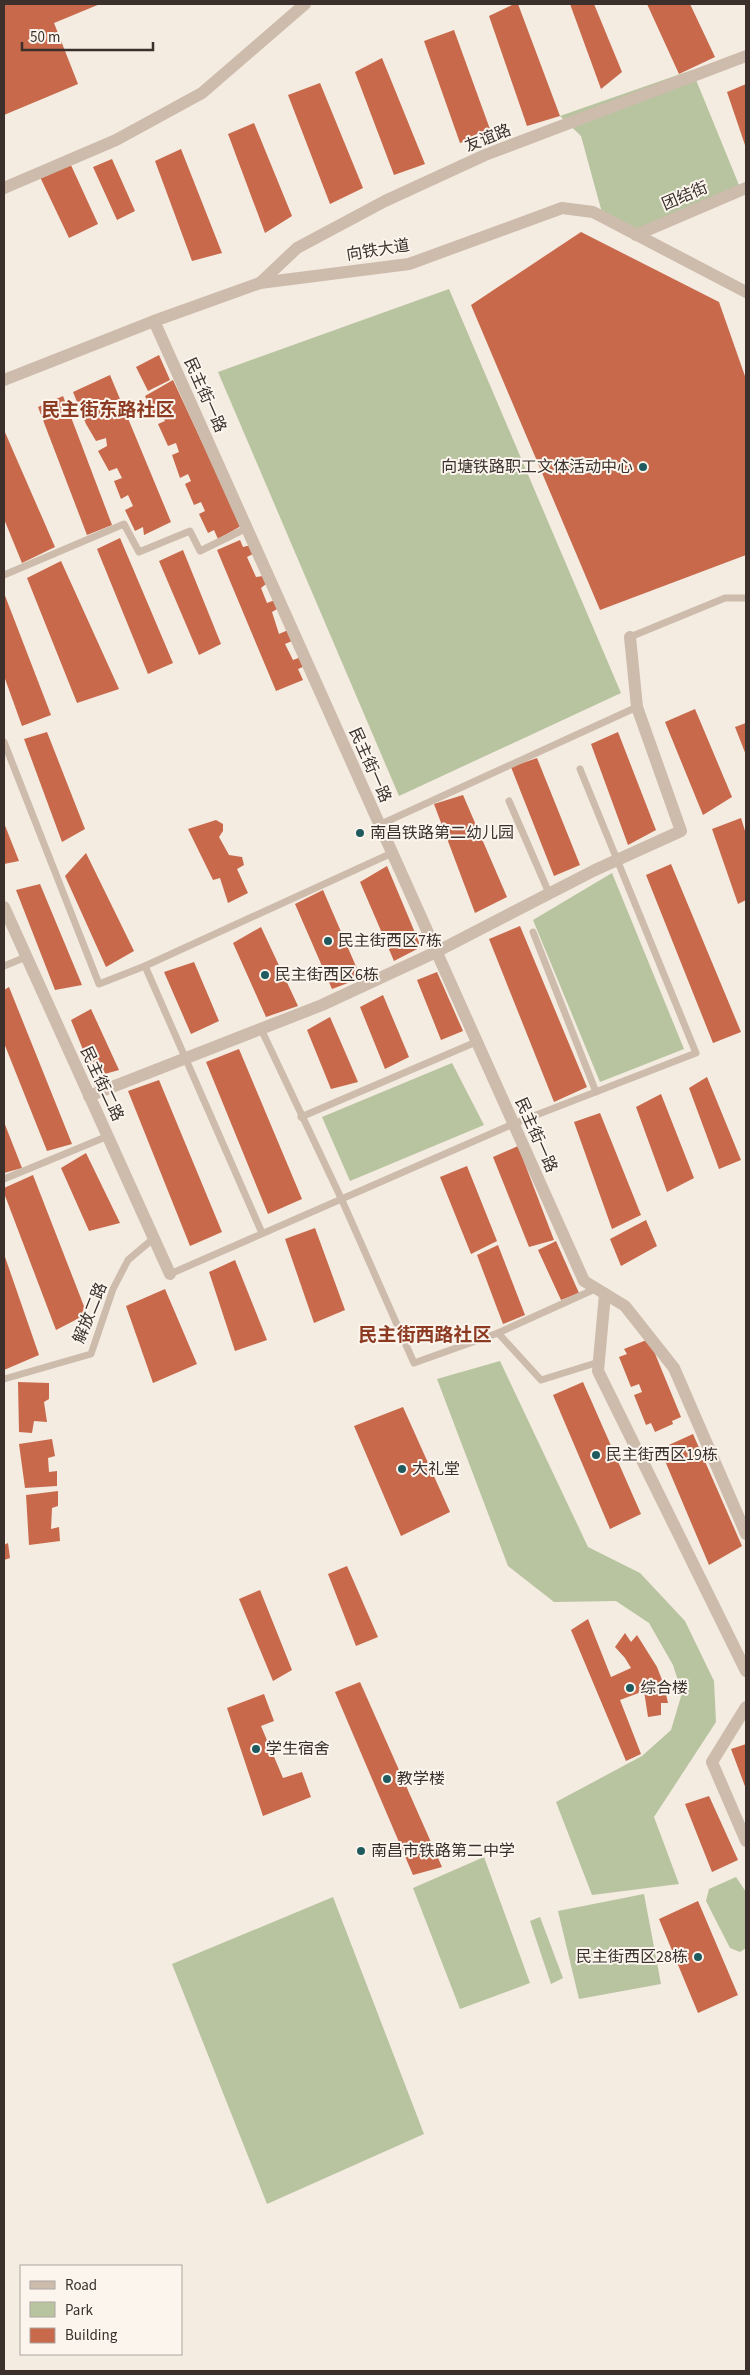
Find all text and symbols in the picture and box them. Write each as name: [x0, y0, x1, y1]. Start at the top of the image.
scale bar: [22, 20, 154, 52]
text: 50 m: [30, 27, 60, 48]
street label: 友谊路: [462, 119, 514, 157]
street label: 团结街: [659, 176, 711, 216]
street label: 向铁大道: [345, 234, 411, 266]
street label: 民主街一路: [179, 354, 231, 436]
district label: 民主街东路社区: [41, 397, 175, 424]
place label: 向塘铁路职工文体活动中心: [441, 456, 633, 478]
marker: 向塘铁路职工文体活动中心: [637, 461, 649, 473]
street label: 民主街一路: [344, 724, 396, 806]
place label: 南昌铁路第二幼儿园: [370, 822, 514, 844]
marker: 南昌铁路第二幼儿园: [354, 827, 366, 839]
place label: 民主街西区7栋: [338, 930, 442, 952]
marker: 民主街西区7栋: [322, 935, 334, 947]
place label: 民主街西区6栋: [275, 964, 379, 986]
marker: 民主街西区6栋: [259, 969, 271, 981]
street label: 民主街二路: [75, 1043, 129, 1125]
street label: 民主街一路: [510, 1094, 562, 1176]
street label: 解放二路: [68, 1279, 112, 1347]
district label: 民主街西路社区: [358, 1322, 492, 1349]
place label: 民主街西区19栋: [606, 1444, 718, 1466]
marker: 民主街西区19栋: [590, 1449, 602, 1461]
place label: 大礼堂: [412, 1458, 460, 1480]
marker: 大礼堂: [396, 1463, 408, 1475]
place label: 综合楼: [640, 1677, 688, 1699]
marker: 综合楼: [624, 1682, 636, 1694]
place label: 学生宿舍: [266, 1738, 330, 1760]
marker: 学生宿舍: [250, 1743, 262, 1755]
place label: 教学楼: [397, 1768, 445, 1790]
marker: 教学楼: [381, 1773, 393, 1785]
place label: 南昌市铁路第二中学: [371, 1840, 515, 1862]
marker: 南昌市铁路第二中学: [355, 1845, 367, 1857]
place label: 民主街西区28栋: [576, 1946, 688, 1968]
marker: 民主街西区28栋: [692, 1951, 704, 1963]
legend: [20, 2265, 182, 2355]
text: Road: [65, 2275, 97, 2296]
text: Park: [65, 2300, 94, 2321]
text: Building: [65, 2325, 118, 2346]

